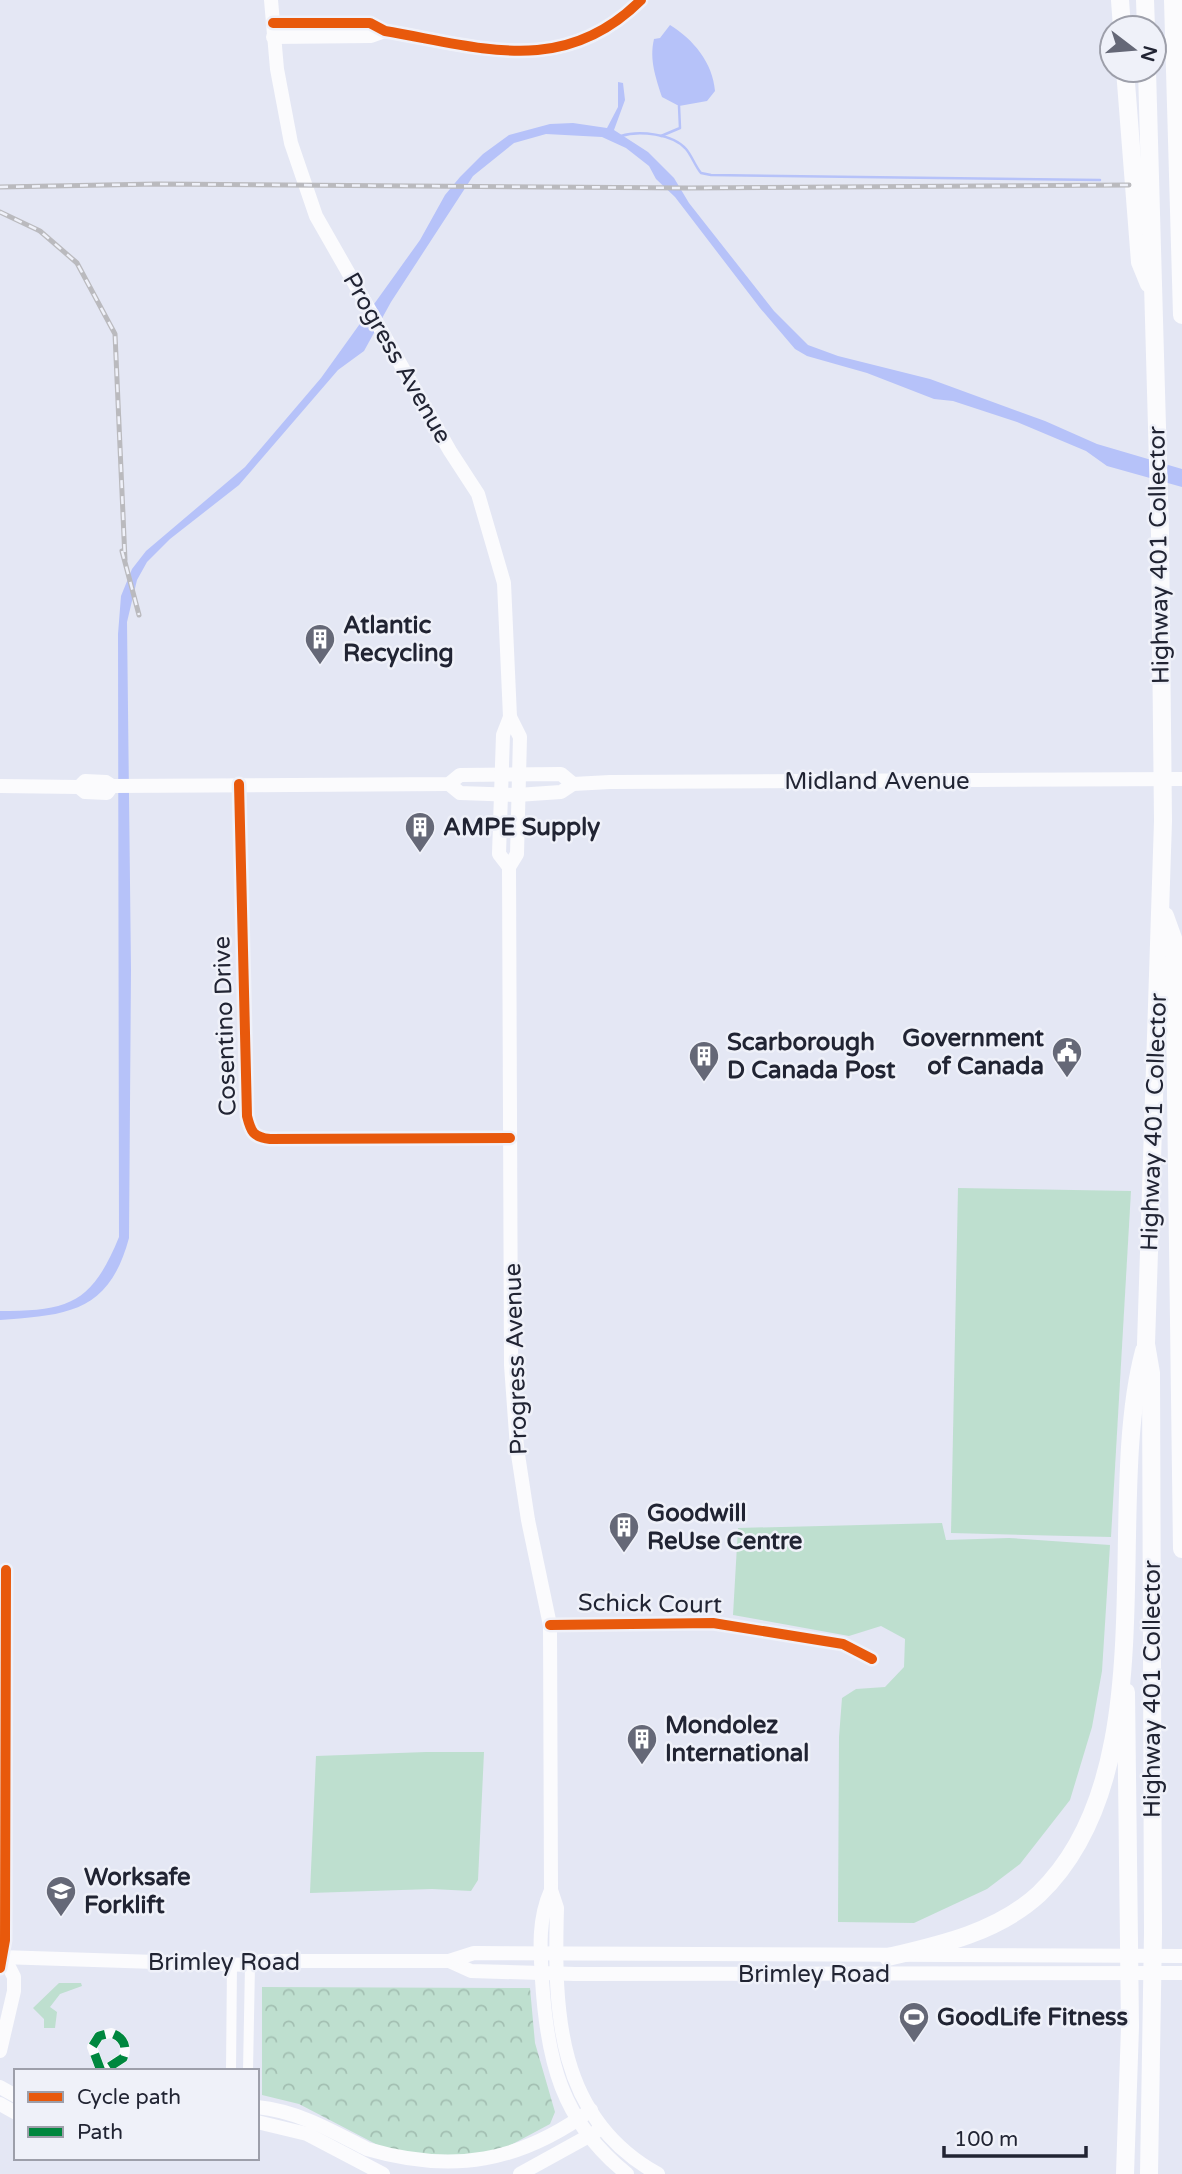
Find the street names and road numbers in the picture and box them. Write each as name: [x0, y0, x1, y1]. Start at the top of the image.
street label: Progress Avenue: [336, 268, 458, 448]
street label: Highway 401 Collector: [1142, 425, 1176, 684]
street label: Midland Avenue: [784, 767, 970, 796]
street label: Cosentino Drive: [207, 936, 243, 1116]
street label: Highway 401 Collector: [1135, 992, 1173, 1251]
street label: Progress Avenue: [498, 1262, 534, 1456]
street label: Highway 401 Collector: [1138, 1559, 1167, 1818]
street label: Schick Court: [578, 1588, 722, 1620]
street label: Brimley Road: [148, 1948, 300, 1977]
street label: Brimley Road: [738, 1960, 890, 1989]

